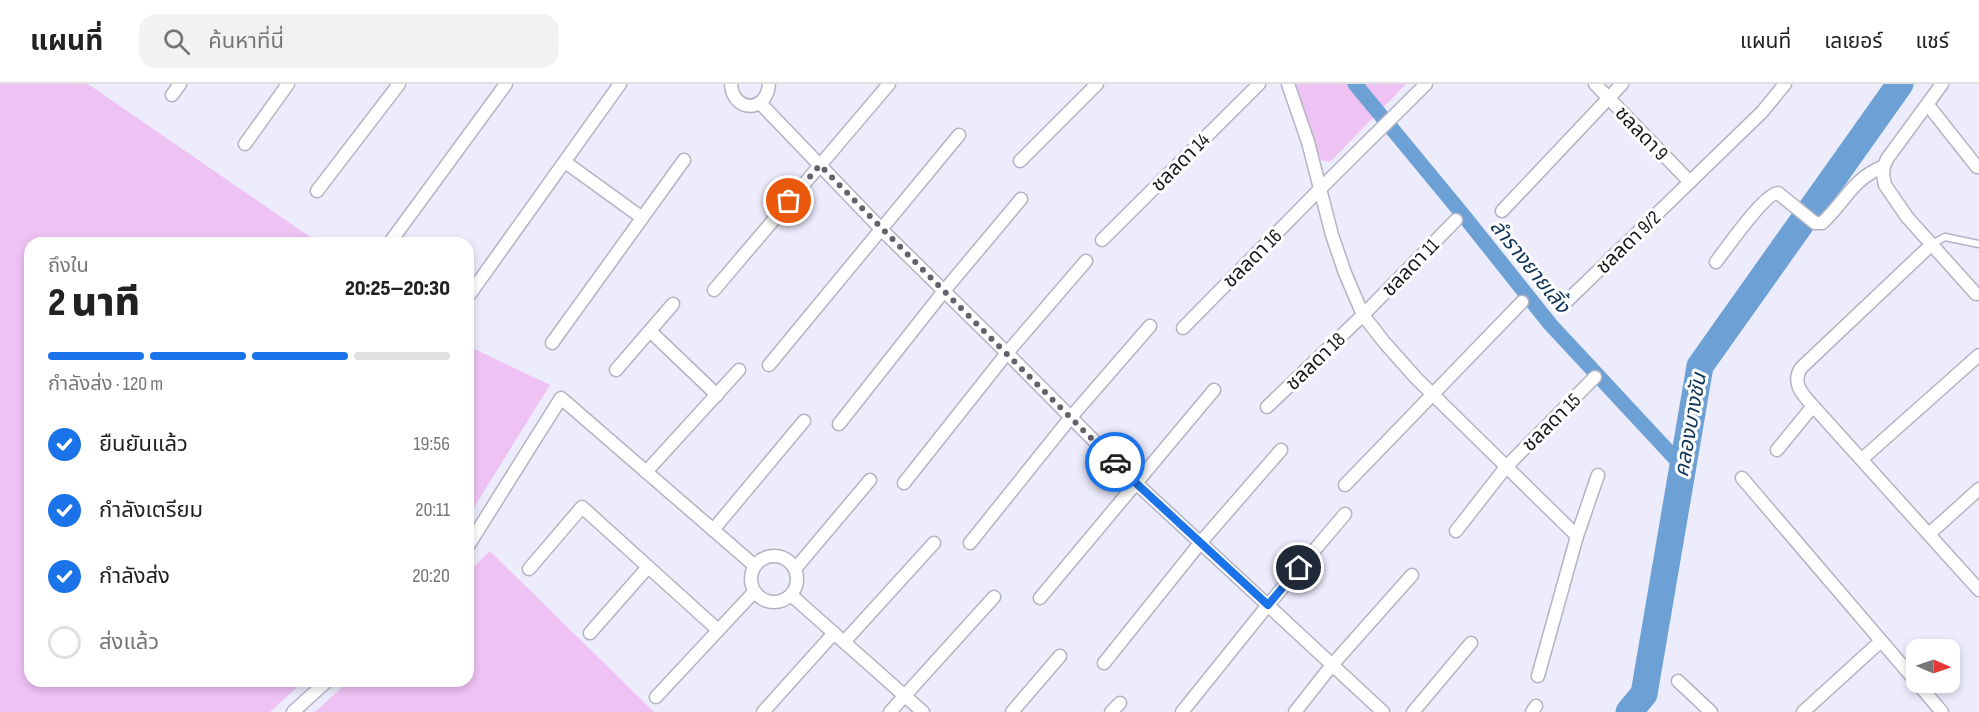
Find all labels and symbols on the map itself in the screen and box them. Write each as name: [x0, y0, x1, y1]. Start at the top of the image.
street label: ชลลดา 9: [1610, 102, 1673, 166]
street label: ชลลดา 14: [1146, 128, 1215, 197]
pin: [763, 175, 814, 226]
street label: ชลลดา 9/2: [1591, 206, 1666, 279]
water label: ลำรางยายเลิ้ง: [1484, 213, 1577, 320]
street label: ชลลดา 16: [1218, 224, 1287, 293]
street label: ชลลดา 11: [1377, 234, 1444, 302]
street label: ชลลดา 18: [1281, 328, 1350, 396]
water label: คลองบางชัน: [1669, 370, 1712, 479]
street label: ชลลดา 15: [1518, 389, 1586, 457]
courier: [1085, 432, 1145, 492]
pin: [1273, 542, 1324, 593]
north arrow: [1906, 639, 1960, 693]

